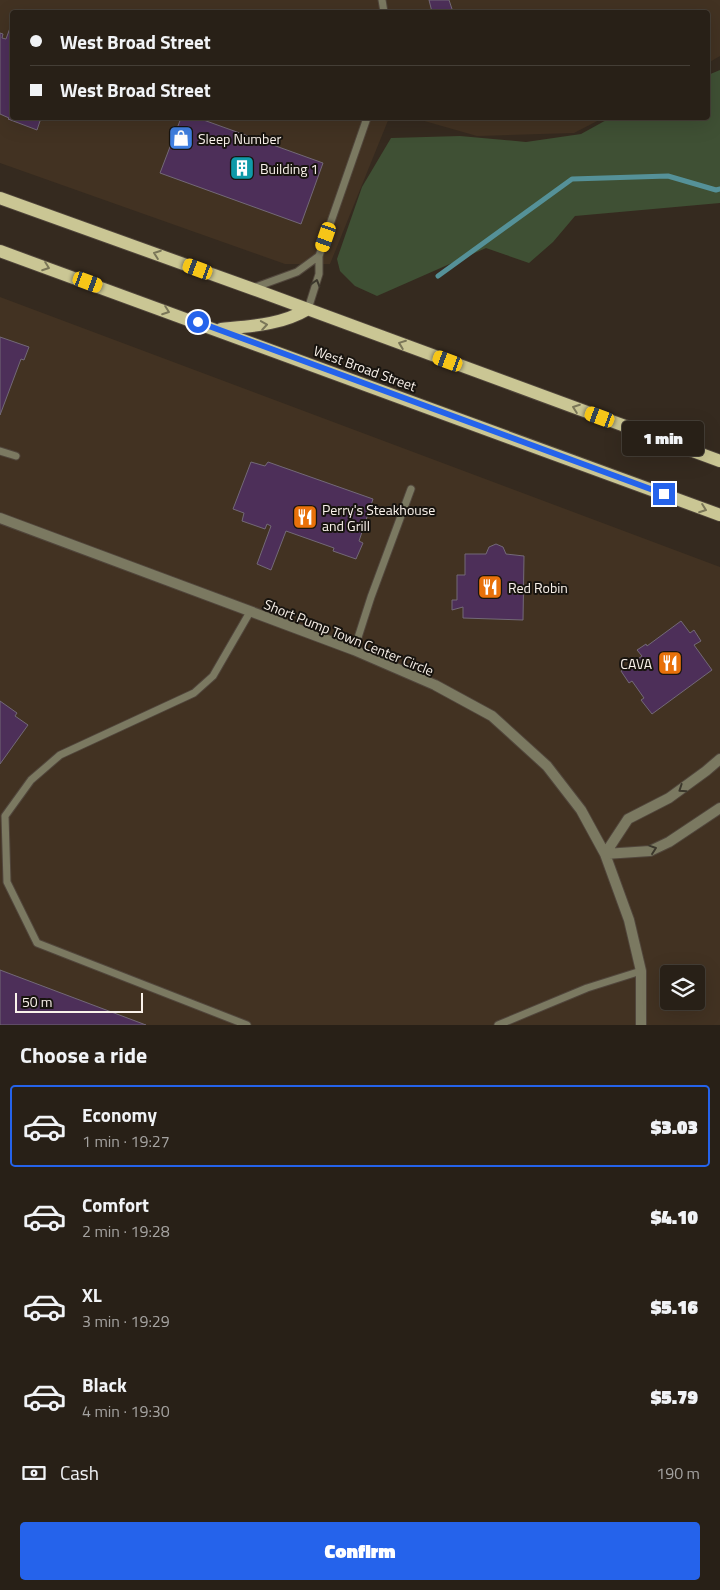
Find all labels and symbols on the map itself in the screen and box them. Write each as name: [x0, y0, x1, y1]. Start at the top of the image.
shop icon: Sleep Number: [168, 125, 194, 151]
place label: Sleep Number: [198, 128, 281, 149]
building icon: Building 1: [229, 155, 255, 181]
place label: Building 1: [260, 158, 318, 179]
car: [314, 220, 337, 254]
one-way arrow: [154, 250, 162, 260]
car: [181, 257, 214, 281]
one-way arrow: [41, 261, 50, 271]
car: [71, 270, 104, 294]
one-way arrow: [310, 278, 321, 287]
one-way arrow: [161, 305, 170, 315]
route start: [187, 311, 209, 333]
one-way arrow: [260, 320, 268, 330]
street label: West Broad Street: [311, 340, 419, 396]
one-way arrow: [398, 340, 407, 350]
car: [431, 349, 464, 373]
one-way arrow: [572, 404, 580, 414]
car: [583, 405, 616, 429]
callout: 1 min: [623, 422, 705, 456]
route end: [653, 483, 675, 505]
place label: Perry's Steakhouse and Grill: [322, 499, 435, 536]
one-way arrow: [698, 503, 707, 513]
restaurant icon: Perry's Steakhouse and Grill: [292, 504, 318, 530]
restaurant icon: Red Robin: [477, 574, 503, 600]
place label: Red Robin: [508, 577, 568, 598]
street label: Short Pump Town Center Circle: [261, 593, 437, 681]
restaurant icon: CAVA: [657, 650, 683, 676]
place label: CAVA: [620, 653, 653, 674]
one-way arrow: [678, 783, 688, 792]
one-way arrow: [648, 844, 657, 854]
scale bar: [15, 990, 142, 1013]

